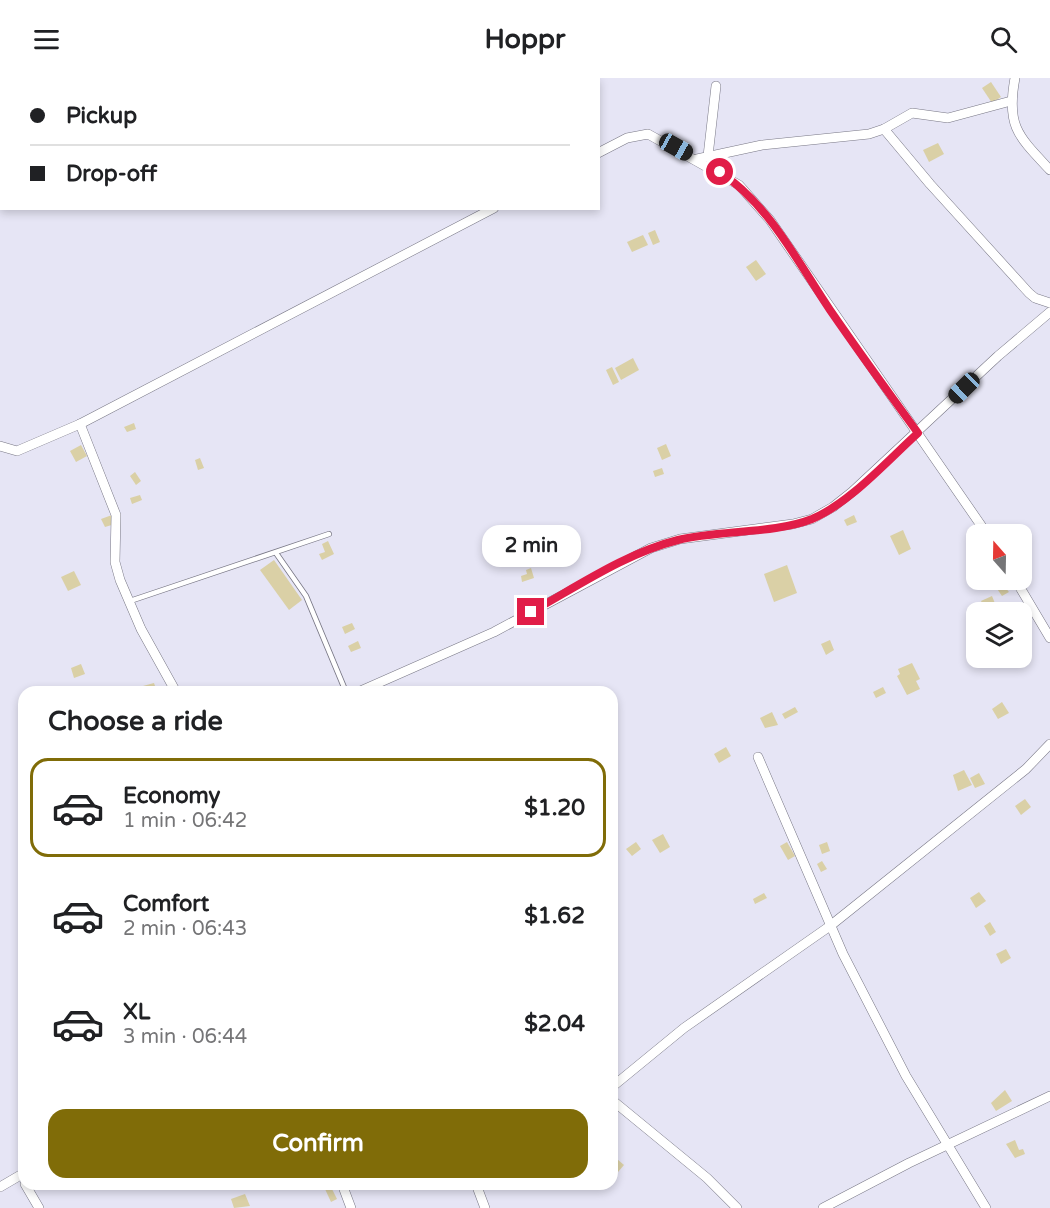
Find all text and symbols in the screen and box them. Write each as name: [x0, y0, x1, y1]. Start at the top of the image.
icon: menu: [30, 23, 63, 56]
text: Hoppr: [485, 23, 565, 56]
icon: search: [987, 23, 1020, 56]
text: Pickup: [66, 103, 137, 129]
car: [656, 130, 696, 164]
route start: [706, 158, 733, 185]
text: Drop-off: [66, 161, 157, 187]
car: [945, 369, 983, 407]
north arrow: [966, 524, 1032, 590]
map controls: [966, 524, 1032, 668]
callout: 2 min: [482, 525, 580, 567]
text: 2 min: [505, 534, 558, 558]
route end: [517, 598, 544, 625]
button: layers: [966, 602, 1032, 668]
text: Choose a ride: [48, 705, 223, 738]
icon: car: [51, 781, 105, 835]
text: Economy: [123, 783, 220, 809]
text: $1.20: [524, 795, 585, 821]
text: 1 min · 06:42: [123, 809, 247, 833]
icon: car: [51, 889, 105, 943]
text: Comfort: [123, 891, 209, 917]
text: $1.62: [524, 903, 585, 929]
text: 2 min · 06:43: [123, 917, 247, 941]
icon: car: [51, 997, 105, 1051]
text: XL: [123, 999, 150, 1025]
text: $2.04: [524, 1011, 585, 1037]
text: 3 min · 06:44: [123, 1025, 247, 1049]
button: Confirm: [48, 1109, 588, 1178]

